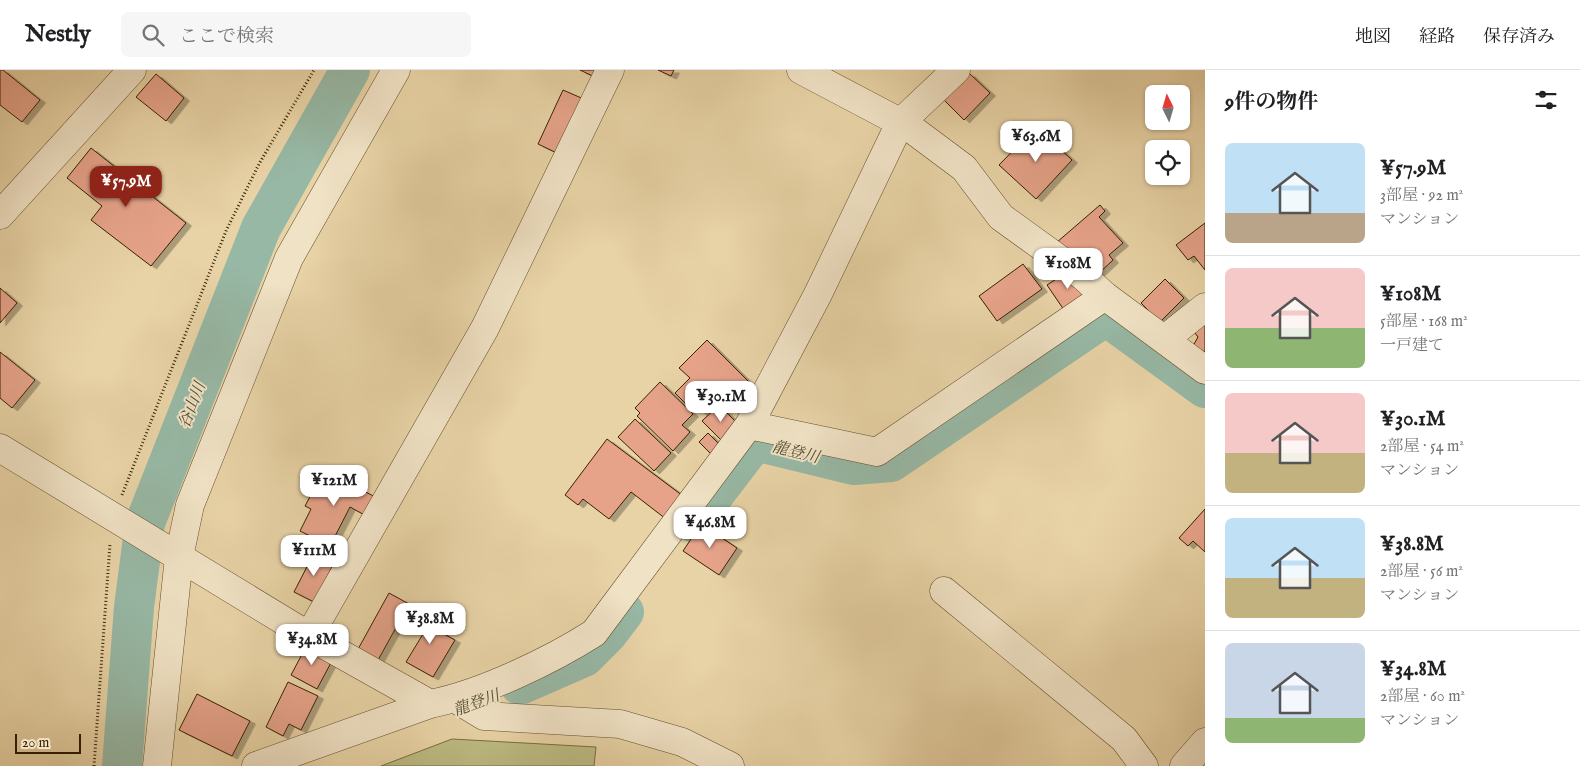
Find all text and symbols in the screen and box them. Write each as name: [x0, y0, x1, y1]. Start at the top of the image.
search box: [121, 12, 471, 57]
text: Nestly: [25, 19, 91, 50]
icon: search: [139, 21, 167, 49]
text: ここで検索: [179, 25, 274, 49]
text: 地図: [1355, 26, 1391, 49]
text: 経路: [1419, 26, 1455, 49]
text: 保存済み: [1483, 26, 1555, 49]
north arrow: [1145, 85, 1190, 130]
map controls: [1145, 85, 1190, 185]
icon: filters: [1532, 86, 1560, 114]
text: 9件の物件: [1225, 89, 1318, 116]
pin: ¥63.6M: [995, 121, 1077, 163]
text: ¥63.6M: [1011, 127, 1061, 147]
button: locate: [1145, 140, 1190, 185]
text: ¥57.9M: [1380, 155, 1446, 182]
icon: home: [1265, 163, 1325, 223]
pin: ¥57.9M: [85, 166, 167, 208]
text: ¥57.9M: [101, 172, 151, 192]
text: 3部屋 · 92 m²: [1380, 186, 1463, 206]
text: マンション: [1380, 210, 1459, 230]
pin: ¥108M: [1033, 248, 1103, 290]
text: ¥108M: [1045, 254, 1091, 274]
text: ¥108M: [1380, 281, 1441, 308]
icon: home: [1265, 288, 1325, 348]
text: 5部屋 · 168 m²: [1380, 312, 1468, 332]
text: 一戸建て: [1380, 336, 1444, 356]
water label: 谷山川: [175, 378, 212, 432]
pin: ¥30.1M: [680, 380, 762, 423]
text: ¥30.1M: [696, 387, 746, 407]
text: ¥30.1M: [1380, 406, 1446, 433]
icon: home: [1265, 413, 1325, 473]
water label: 龍登川: [770, 437, 823, 469]
text: 2部屋 · 54 m²: [1380, 437, 1464, 457]
text: マンション: [1380, 461, 1459, 481]
pin: ¥121M: [299, 464, 369, 507]
text: ¥121M: [311, 471, 357, 491]
pin: ¥46.8M: [669, 506, 751, 549]
text: ¥46.8M: [684, 513, 736, 533]
text: ¥38.8M: [1380, 531, 1444, 558]
pin: ¥111M: [279, 534, 349, 577]
icon: home: [1265, 538, 1325, 598]
text: ¥111M: [292, 541, 336, 561]
text: 2部屋 · 56 m²: [1380, 562, 1463, 582]
text: マンション: [1380, 586, 1459, 606]
pin: ¥38.8M: [389, 602, 471, 645]
text: ¥38.8M: [406, 609, 454, 629]
pin: ¥34.8M: [271, 624, 353, 666]
text: ¥34.8M: [287, 630, 337, 650]
text: ¥34.8M: [1380, 656, 1446, 683]
icon: home: [1265, 663, 1325, 723]
water label: 龍登川: [451, 686, 505, 721]
text: 2部屋 · 60 m²: [1380, 687, 1465, 707]
text: マンション: [1380, 711, 1459, 731]
scale bar: [15, 731, 81, 754]
text: 20 m: [22, 734, 49, 752]

